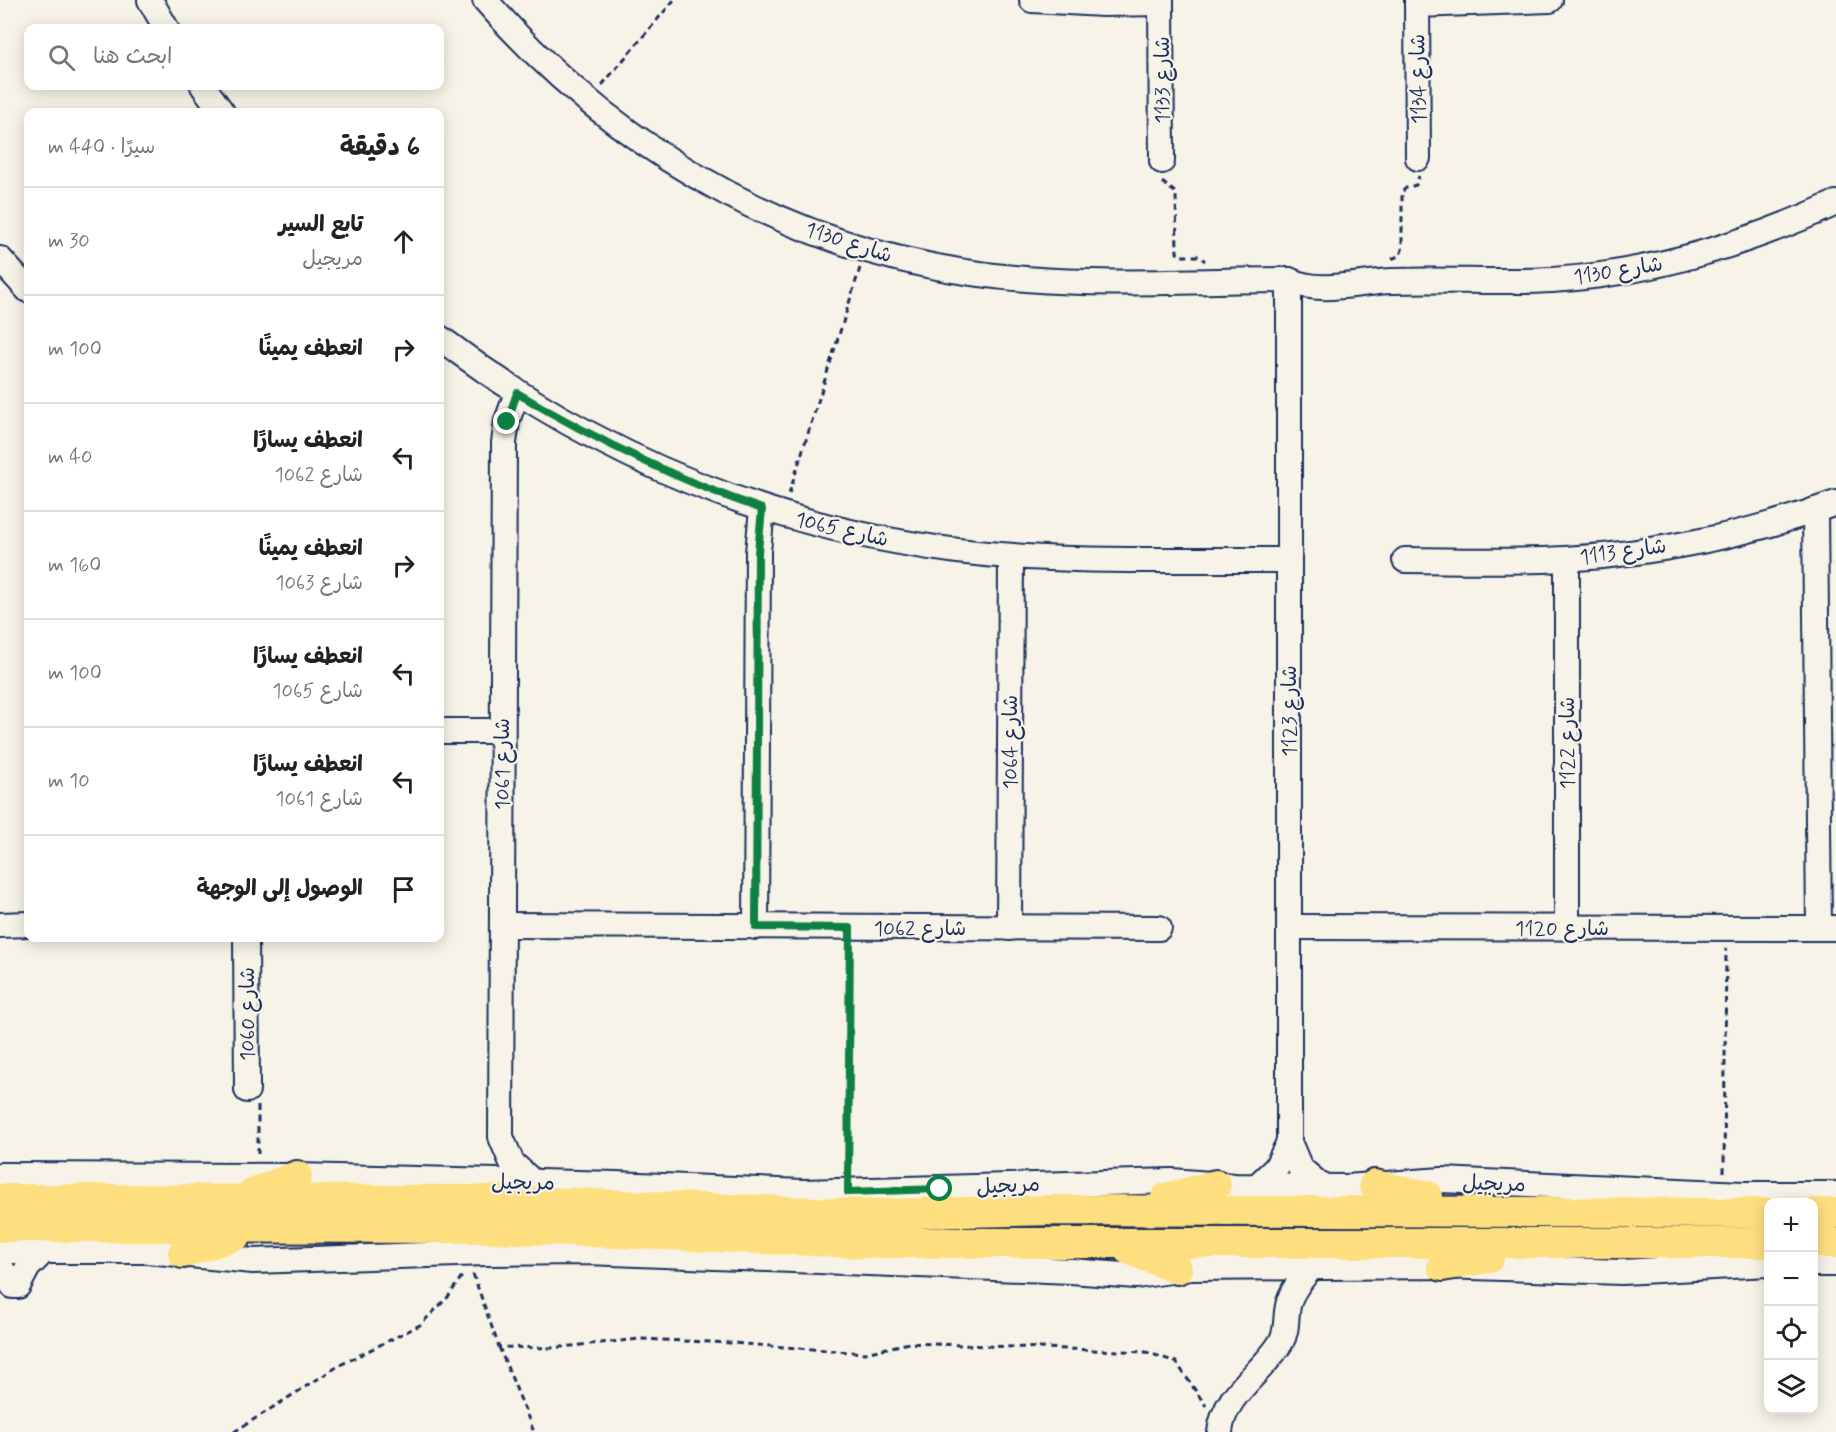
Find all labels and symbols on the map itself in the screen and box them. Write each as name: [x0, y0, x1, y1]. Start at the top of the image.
street label: شارع 1134: [1404, 34, 1434, 124]
street label: شارع 1133: [1149, 36, 1177, 124]
street label: شارع 1130: [802, 216, 896, 270]
street label: شارع 1130: [1572, 250, 1665, 292]
route end: [493, 408, 519, 434]
street label: شارع 1065: [792, 506, 891, 554]
street label: شارع 1113: [1578, 532, 1668, 572]
street label: شارع 1123: [1276, 665, 1304, 757]
street label: شارع 1064: [997, 695, 1025, 789]
street label: شارع 1122: [1554, 697, 1582, 789]
street label: شارع 1061: [489, 718, 517, 810]
street label: شارع 1062: [874, 915, 966, 943]
street label: شارع 1120: [1515, 915, 1609, 943]
street label: شارع 1060: [234, 967, 262, 1061]
street label: مريجيل: [491, 1168, 555, 1198]
street label: مريجيل: [1462, 1169, 1526, 1199]
street label: مريجيل: [976, 1170, 1041, 1202]
route start: [926, 1175, 952, 1201]

